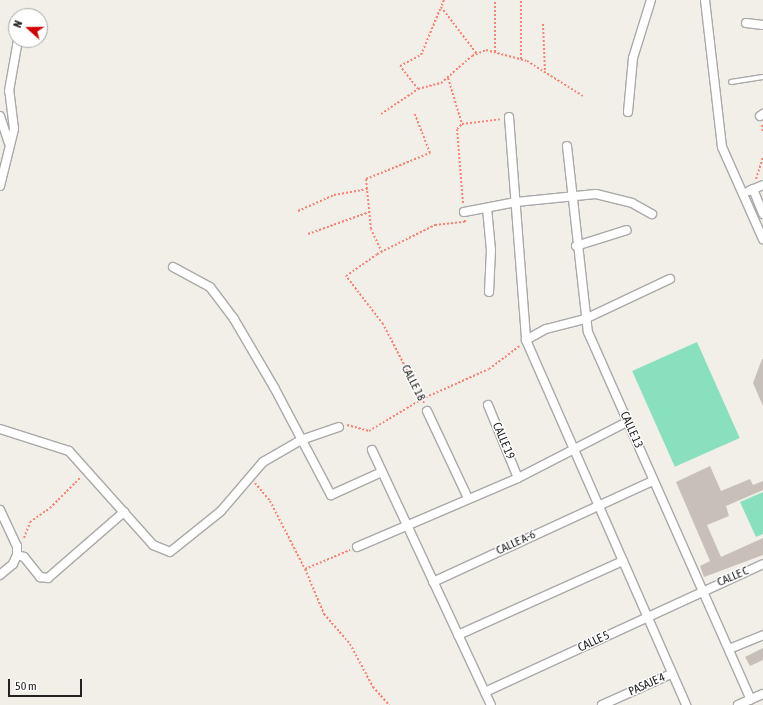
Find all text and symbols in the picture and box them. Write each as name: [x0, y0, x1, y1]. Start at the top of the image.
north arrow: [8, 8, 48, 48]
text: N: [11, 19, 24, 29]
street label: CALLE 18: [398, 363, 428, 403]
street label: CALLE 13: [617, 409, 645, 451]
street label: CALLE 19: [489, 420, 517, 462]
street label: CALLE A-6: [494, 528, 538, 558]
street label: CALLE C: [715, 564, 751, 590]
street label: CALLE 5: [576, 629, 612, 655]
scale bar: [10, 671, 84, 697]
street label: PASAJE 4: [627, 671, 667, 699]
text: 50 m: [15, 679, 37, 693]

